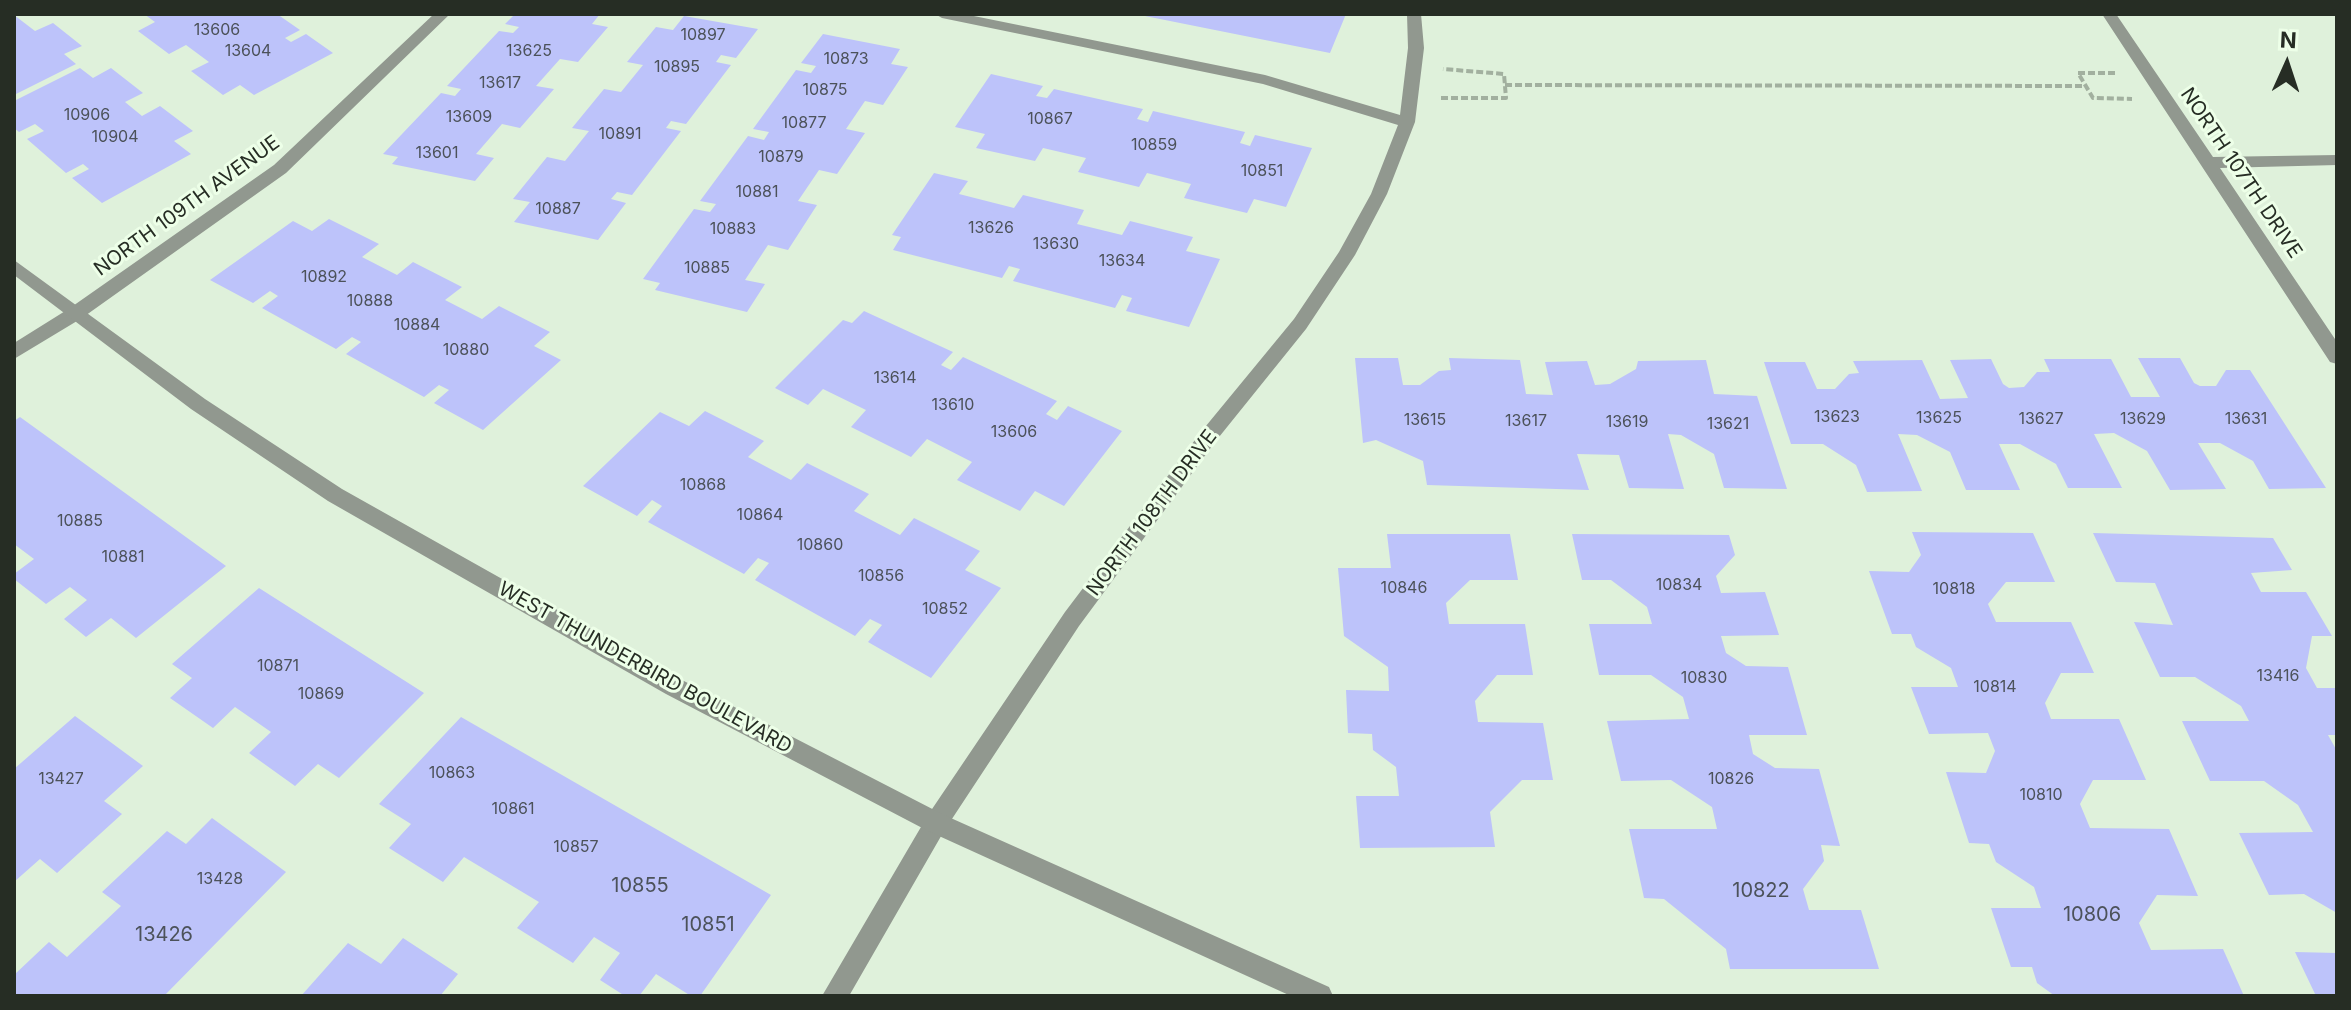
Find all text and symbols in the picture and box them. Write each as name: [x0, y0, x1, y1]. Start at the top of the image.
house number: 13606: [194, 20, 240, 40]
north arrow: [2247, 24, 2327, 104]
house number: 10897: [680, 25, 726, 45]
text: N: [2279, 27, 2297, 53]
house number: 13604: [225, 41, 271, 61]
house number: 13625: [506, 41, 552, 61]
house number: 10873: [823, 49, 869, 69]
house number: 10895: [654, 57, 700, 77]
house number: 13617: [479, 73, 521, 93]
house number: 10875: [802, 80, 848, 100]
street label: NORTH 107TH DRIVE: [2175, 83, 2307, 263]
house number: 10906: [64, 105, 110, 125]
house number: 13609: [446, 107, 492, 127]
house number: 10867: [1027, 109, 1073, 129]
house number: 10877: [782, 113, 826, 133]
house number: 10891: [599, 124, 641, 144]
house number: 10904: [92, 127, 138, 147]
street label: NORTH 109TH AVENUE: [90, 131, 284, 281]
house number: 10859: [1131, 135, 1177, 155]
house number: 13601: [416, 143, 458, 163]
house number: 10879: [758, 147, 804, 167]
house number: 10851: [1241, 161, 1283, 181]
house number: 10881: [736, 182, 778, 202]
house number: 10887: [535, 199, 581, 219]
house number: 13626: [968, 218, 1014, 238]
house number: 10883: [710, 219, 756, 239]
house number: 13630: [1033, 234, 1079, 254]
house number: 13634: [1099, 251, 1145, 271]
house number: 10885: [684, 258, 730, 278]
house number: 10892: [301, 267, 347, 287]
house number: 10888: [347, 291, 393, 311]
house number: 10884: [394, 315, 440, 335]
house number: 10880: [443, 340, 489, 360]
house number: 13614: [873, 368, 917, 388]
house number: 13610: [932, 395, 974, 415]
house number: 13623: [1814, 407, 1860, 427]
house number: 13625: [1916, 408, 1962, 428]
house number: 13627: [2018, 409, 2064, 429]
house number: 13629: [2120, 409, 2166, 429]
house number: 13631: [2225, 409, 2267, 429]
house number: 13615: [1404, 410, 1446, 430]
house number: 13617: [1505, 411, 1547, 431]
house number: 13619: [1606, 412, 1648, 432]
house number: 13621: [1707, 414, 1749, 434]
house number: 13606: [991, 422, 1037, 442]
street label: NORTH 108TH DRIVE: [1082, 425, 1222, 601]
house number: 10868: [680, 475, 726, 495]
house number: 10864: [737, 505, 783, 525]
house number: 10885: [57, 511, 103, 531]
house number: 10860: [797, 535, 843, 555]
house number: 10881: [102, 547, 144, 567]
house number: 10856: [858, 566, 904, 586]
house number: 10834: [1656, 575, 1702, 595]
street label: WEST THUNDERBIRD BOULEVARD: [494, 577, 796, 759]
house number: 10846: [1381, 578, 1427, 598]
house number: 10818: [1933, 579, 1975, 599]
house number: 10852: [922, 599, 968, 619]
house number: 10871: [257, 656, 299, 676]
house number: 13416: [2257, 666, 2299, 686]
house number: 10830: [1681, 668, 1727, 688]
house number: 10814: [1973, 677, 2017, 697]
house number: 10869: [298, 684, 344, 704]
house number: 10863: [429, 763, 475, 783]
house number: 13427: [38, 769, 84, 789]
house number: 10826: [1708, 769, 1754, 789]
house number: 10810: [2019, 785, 2063, 805]
house number: 10861: [492, 799, 534, 819]
house number: 10857: [553, 837, 599, 857]
house number: 13428: [197, 869, 243, 889]
house number: 10855: [611, 874, 669, 898]
house number: 10822: [1732, 879, 1790, 903]
house number: 10806: [2063, 903, 2121, 927]
house number: 10851: [681, 913, 735, 937]
house number: 13426: [135, 923, 193, 947]

